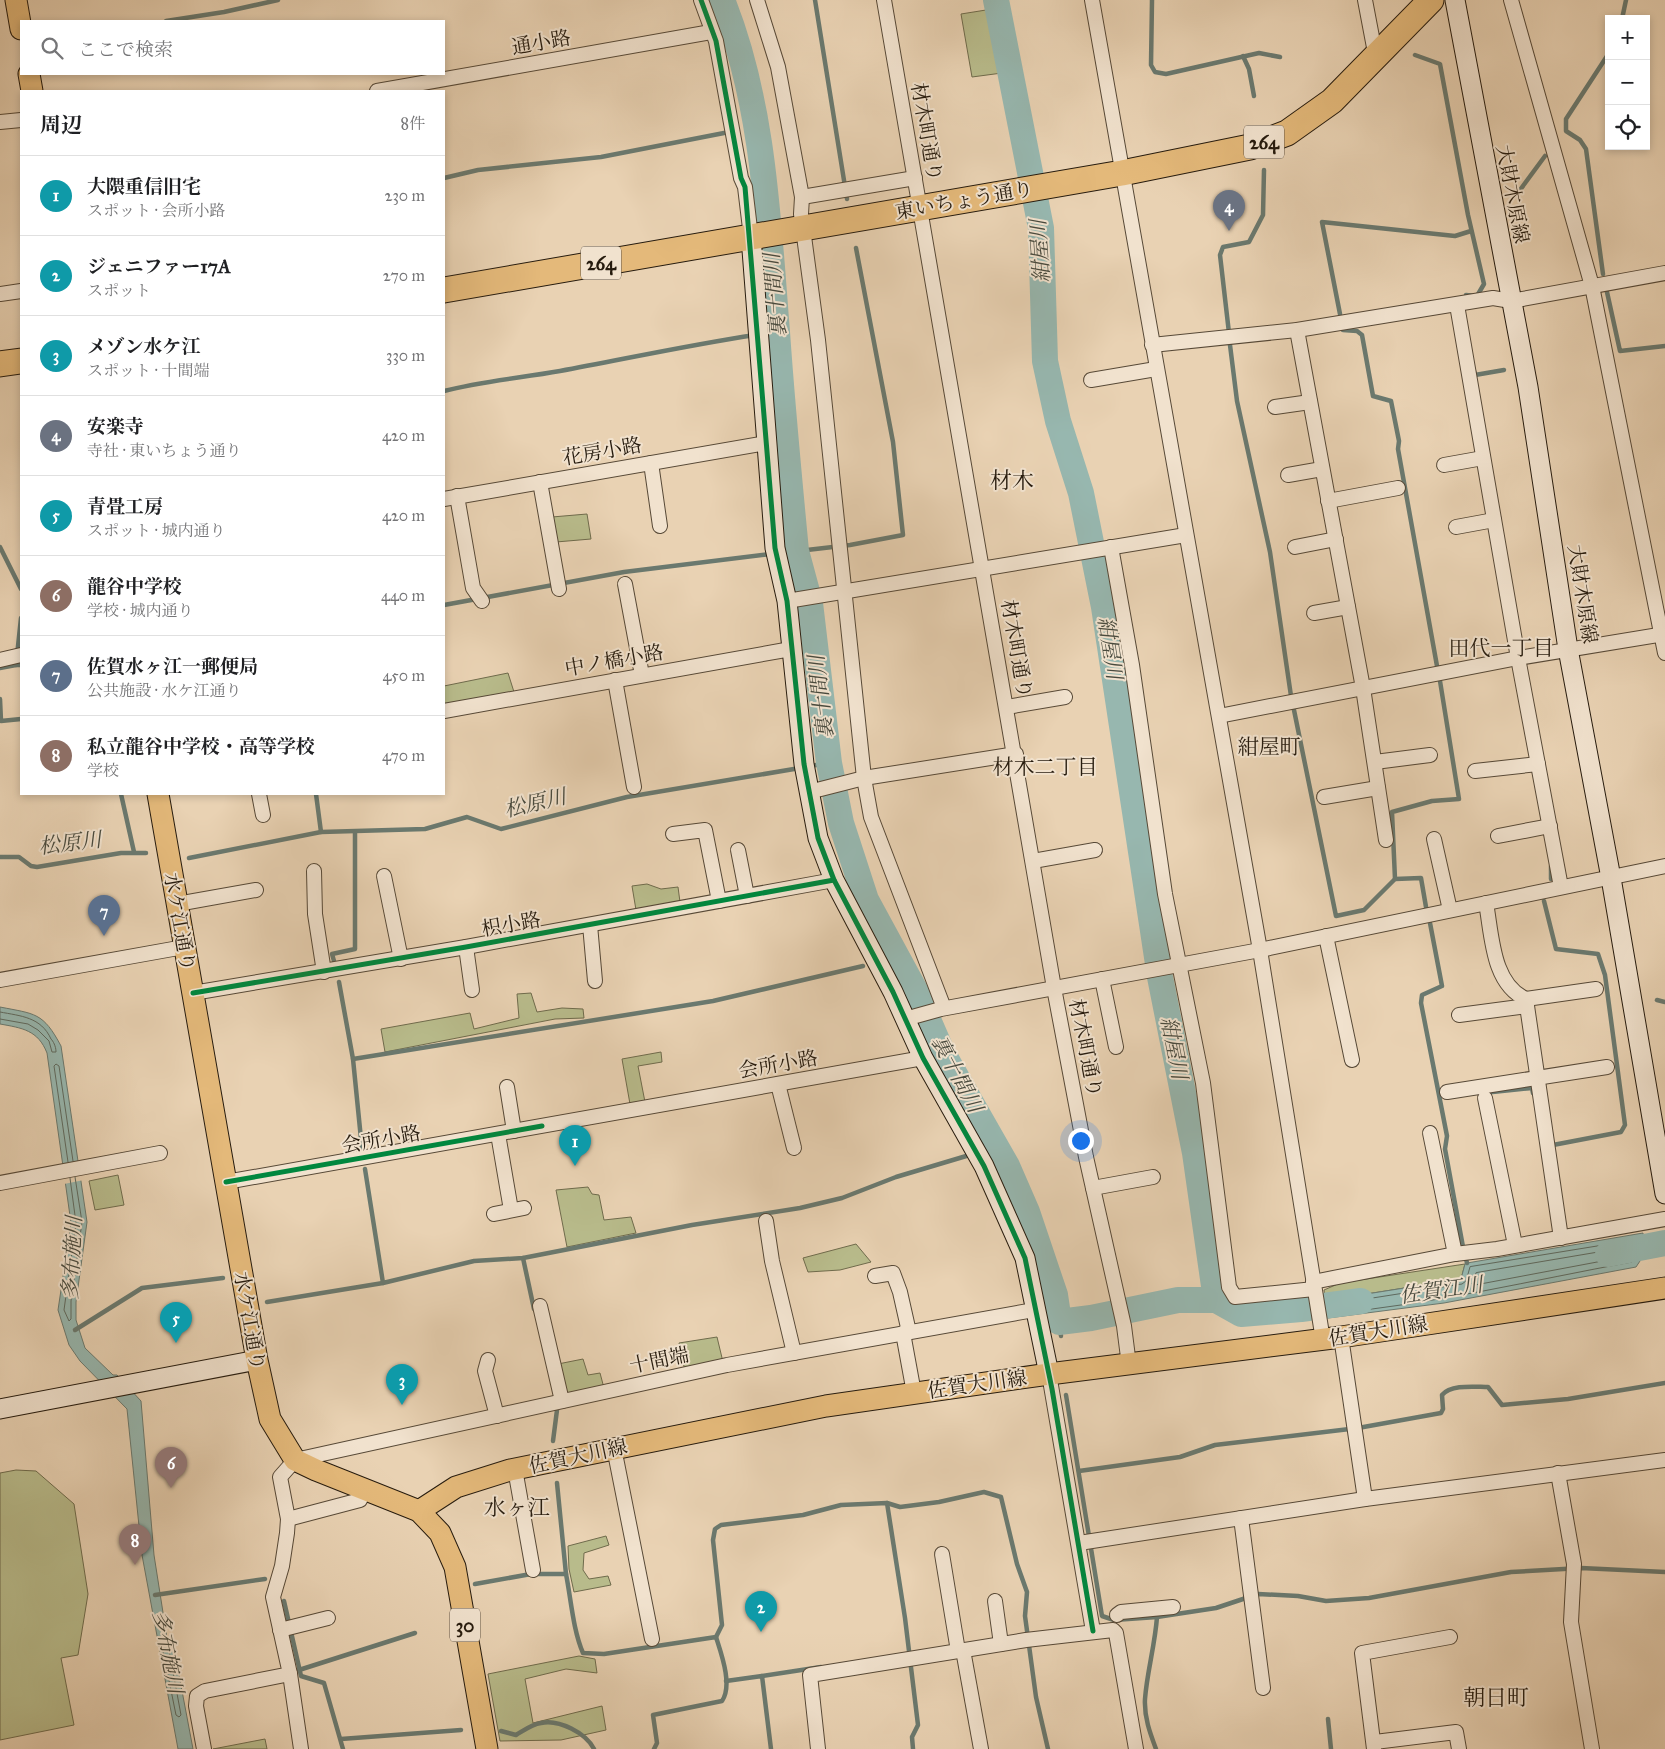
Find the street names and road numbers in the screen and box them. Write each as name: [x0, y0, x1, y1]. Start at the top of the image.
street label: 通小路: [509, 25, 573, 59]
street label: 材木町通り: [906, 81, 948, 183]
road number: 264: [1244, 125, 1284, 158]
street label: 大財木原線: [1492, 143, 1534, 245]
street label: 東いちょう通り: [893, 176, 1035, 224]
road number: 264: [581, 247, 621, 280]
street label: 花房小路: [561, 432, 643, 470]
street label: 大財木原線: [1563, 543, 1603, 645]
street label: 材木町通り: [996, 598, 1038, 700]
street label: 中ノ橋小路: [563, 639, 665, 681]
street label: 水ケ江通り: [159, 871, 201, 973]
street label: 枳小路: [479, 907, 543, 941]
street label: 材木町通り: [1065, 997, 1107, 1099]
street label: 会所小路: [737, 1045, 819, 1083]
street label: 会所小路: [340, 1120, 422, 1158]
street label: 水ケ江通り: [229, 1270, 271, 1372]
street label: 佐賀大川線: [1327, 1311, 1429, 1351]
street label: 十間端: [627, 1342, 691, 1378]
street label: 佐賀大川線: [926, 1365, 1028, 1403]
street label: 佐賀大川線: [527, 1434, 629, 1478]
road number: 30: [450, 1608, 480, 1642]

